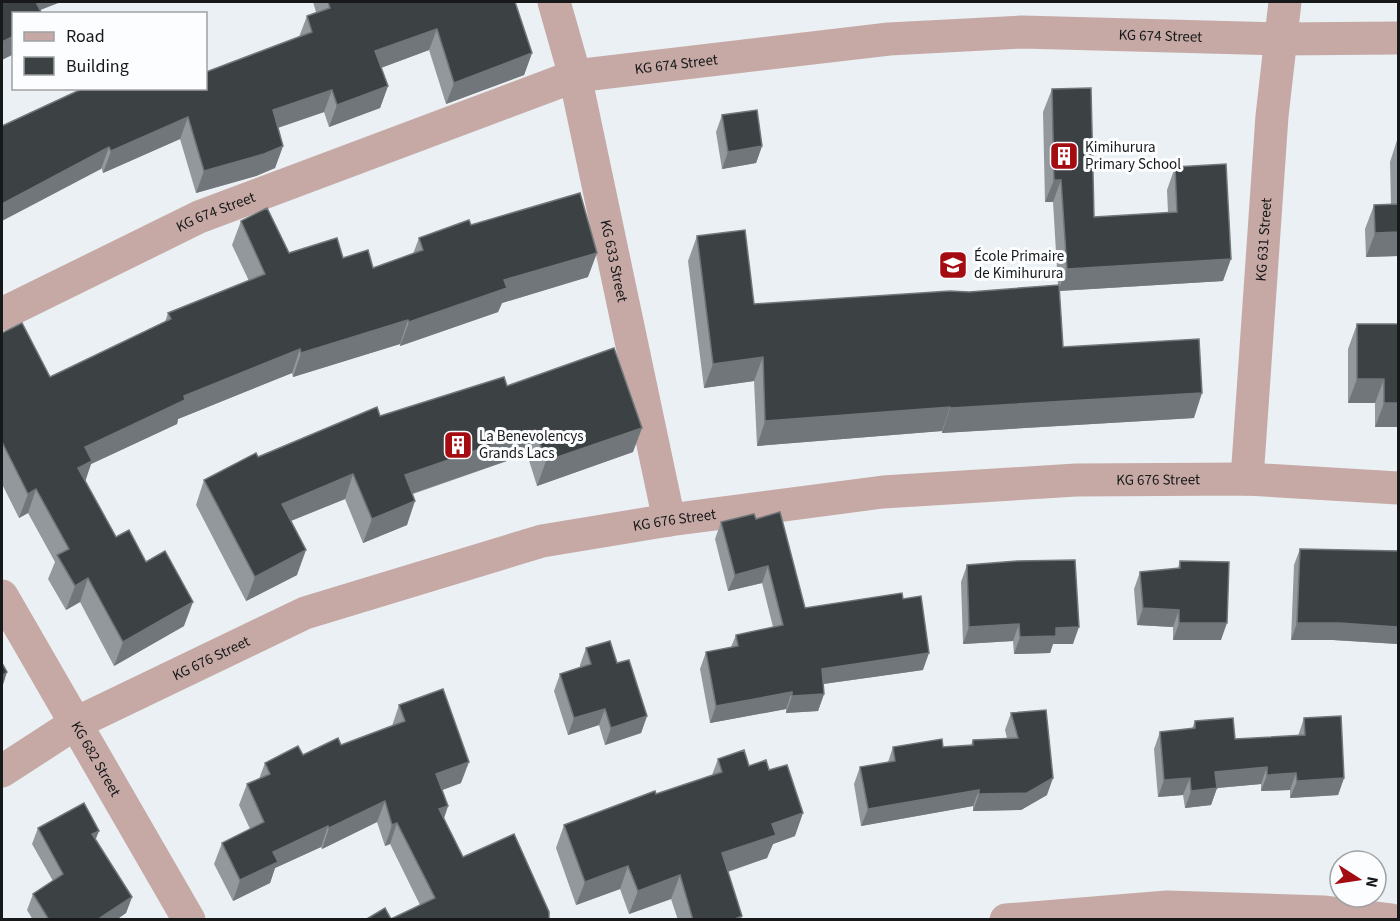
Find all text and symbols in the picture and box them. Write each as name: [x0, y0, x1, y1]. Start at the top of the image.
legend: [12, 12, 207, 90]
text: Road: [66, 24, 105, 49]
street label: KG 674 Street: [1118, 24, 1203, 47]
street label: KG 674 Street: [633, 49, 719, 79]
text: Building: [66, 54, 129, 79]
place label: Kimihurura Primary School: [1085, 137, 1181, 175]
building icon: Kimihurura Primary School: [1048, 140, 1080, 172]
street label: KG 674 Street: [172, 186, 258, 237]
street label: KG 631 Street: [1250, 197, 1277, 282]
street label: KG 633 Street: [595, 218, 633, 304]
place label: École Primaire de Kimihurura: [974, 246, 1064, 284]
school or university icon: École Primaire de Kimihurura: [937, 249, 969, 281]
place label: La Benevolencys Grands Lacs: [479, 426, 584, 464]
building icon: La Benevolencys Grands Lacs: [442, 429, 474, 461]
street label: KG 676 Street: [1116, 469, 1200, 490]
street label: KG 676 Street: [631, 503, 717, 536]
street label: KG 676 Street: [169, 631, 253, 686]
street label: KG 682 Street: [66, 717, 126, 800]
north arrow: [1328, 849, 1388, 909]
text: N: [1360, 874, 1384, 889]

